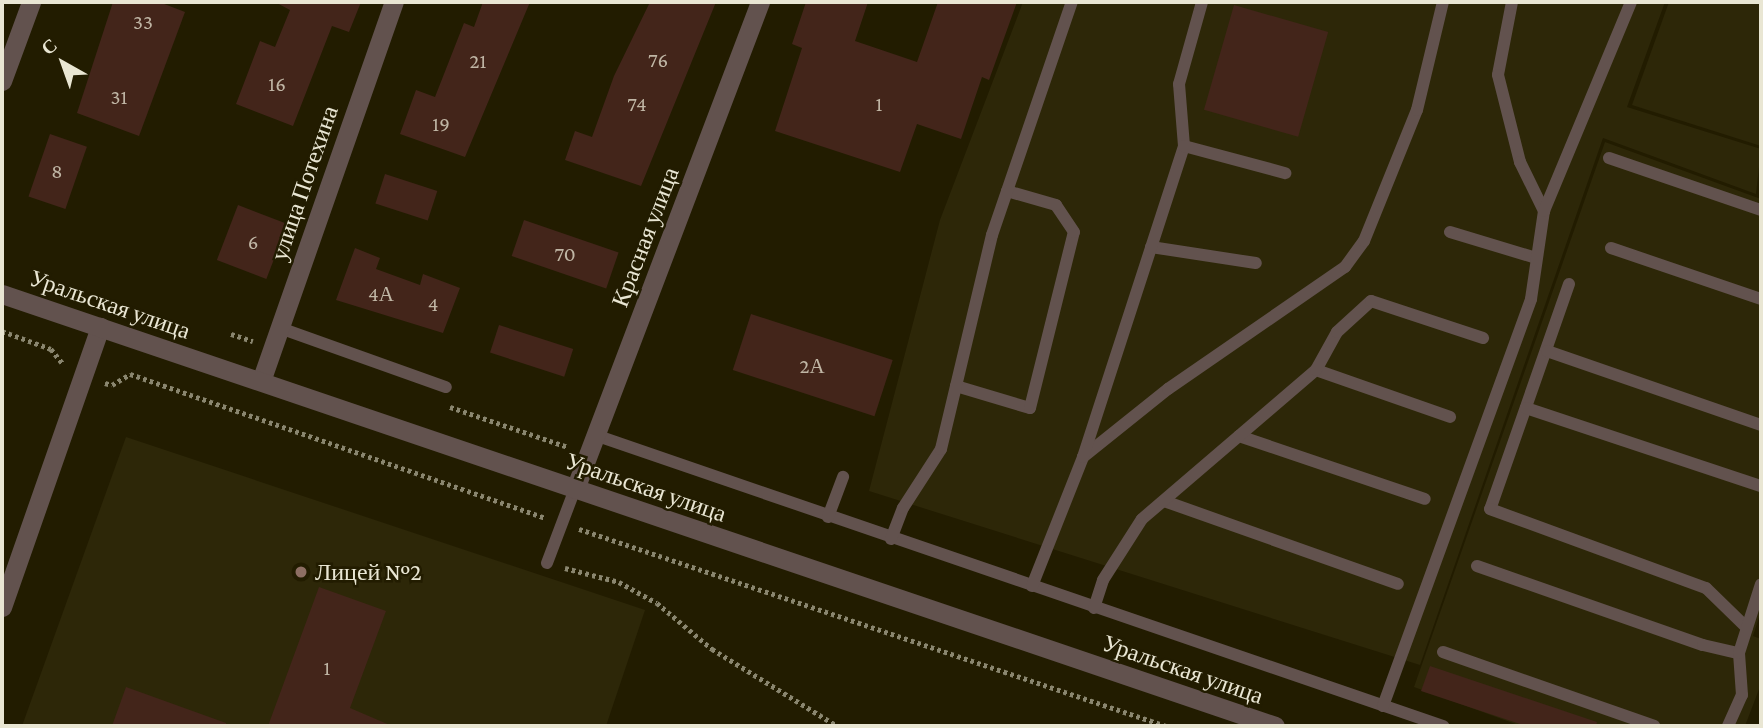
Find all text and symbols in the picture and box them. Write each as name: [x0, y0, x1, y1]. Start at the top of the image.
house number: 33: [133, 9, 153, 35]
north arrow: [28, 28, 98, 98]
text: С: [37, 34, 61, 59]
house number: 76: [648, 47, 668, 73]
house number: 21: [470, 48, 486, 74]
house number: 16: [268, 71, 286, 97]
house number: 31: [111, 84, 127, 110]
house number: 74: [627, 91, 647, 117]
house number: 1: [876, 91, 882, 117]
street label: улица Потехина: [264, 102, 344, 264]
house number: 19: [432, 111, 450, 137]
house number: 8: [51, 158, 63, 184]
street label: Красная улица: [605, 163, 685, 311]
house number: 6: [248, 229, 258, 255]
house number: 70: [554, 241, 576, 267]
street label: Уральская улица: [26, 263, 194, 345]
house number: 4А: [368, 281, 394, 307]
house number: 4: [428, 291, 438, 317]
house number: 2А: [799, 353, 825, 379]
street label: Уральская улица: [562, 446, 730, 528]
place label: Лицей №2: [315, 558, 422, 586]
marker: Лицей №2: [293, 564, 309, 580]
street label: Уральская улица: [1099, 628, 1267, 710]
house number: 1: [324, 655, 330, 681]

